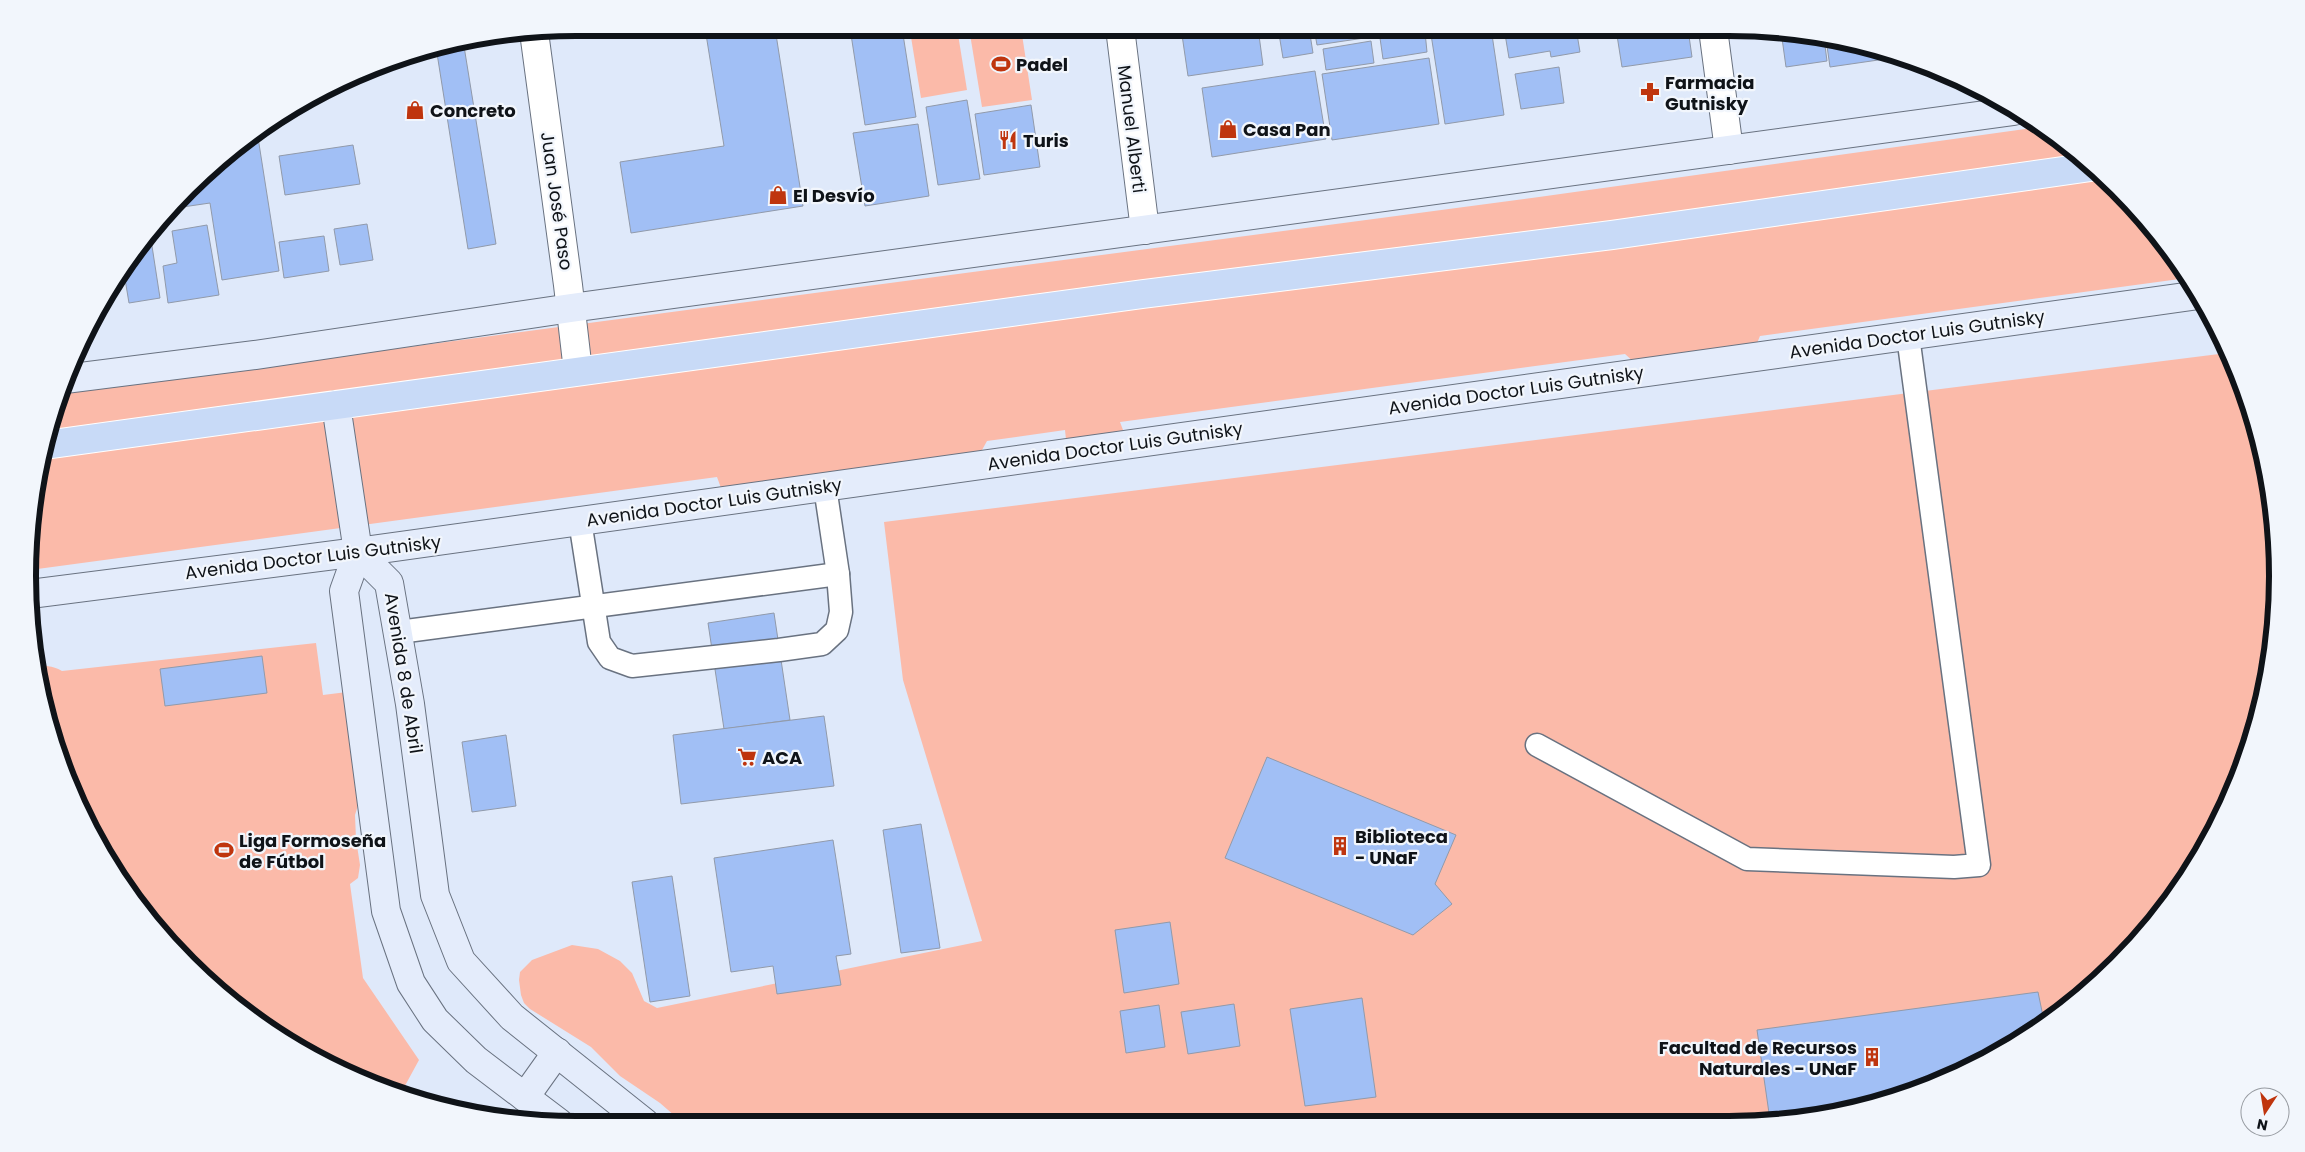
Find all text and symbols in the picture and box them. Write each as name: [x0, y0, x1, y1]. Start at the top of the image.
place label: Padel: [1016, 52, 1068, 77]
sports icon: Padel: [990, 53, 1012, 75]
street label: Manuel Alberti: [1112, 64, 1152, 194]
place label: Farmacia Gutnisky: [1665, 70, 1754, 116]
pharmacy icon: Farmacia Gutnisky: [1639, 81, 1661, 103]
place label: Concreto: [430, 98, 516, 123]
shop icon: Concreto: [404, 99, 426, 121]
place label: Casa Pan: [1243, 117, 1331, 142]
shop icon: Casa Pan: [1217, 118, 1239, 140]
place label: Turis: [1023, 128, 1069, 153]
restaurant icon: Turis: [997, 129, 1019, 151]
street label: Juan José Paso: [535, 130, 579, 272]
place label: El Desvío: [793, 183, 875, 208]
shop icon: El Desvío: [767, 184, 789, 206]
street label: Avenida Doctor Luis Gutnisky: [1788, 304, 2046, 364]
street label: Avenida Doctor Luis Gutnisky: [1387, 360, 1645, 420]
street label: Avenida Doctor Luis Gutnisky: [986, 416, 1244, 476]
street label: Avenida Doctor Luis Gutnisky: [585, 472, 843, 532]
street label: Avenida Doctor Luis Gutnisky: [183, 529, 443, 585]
street label: Avenida 8 de Abril: [379, 591, 429, 755]
place label: ACA: [762, 745, 802, 770]
supermarket icon: ACA: [736, 746, 758, 768]
place label: Biblioteca - UNaF: [1355, 824, 1448, 870]
place label: Liga Formoseña de Fútbol: [239, 828, 386, 874]
building icon: Biblioteca - UNaF: [1329, 835, 1351, 857]
sports icon: Liga Formoseña de Fútbol: [213, 839, 235, 861]
place label: Facultad de Recursos Naturales - UNaF: [1659, 1035, 1857, 1081]
building icon: Facultad de Recursos Naturales - UNaF: [1861, 1046, 1883, 1068]
north arrow: [2240, 1087, 2290, 1137]
text: N: [2255, 1114, 2270, 1136]

